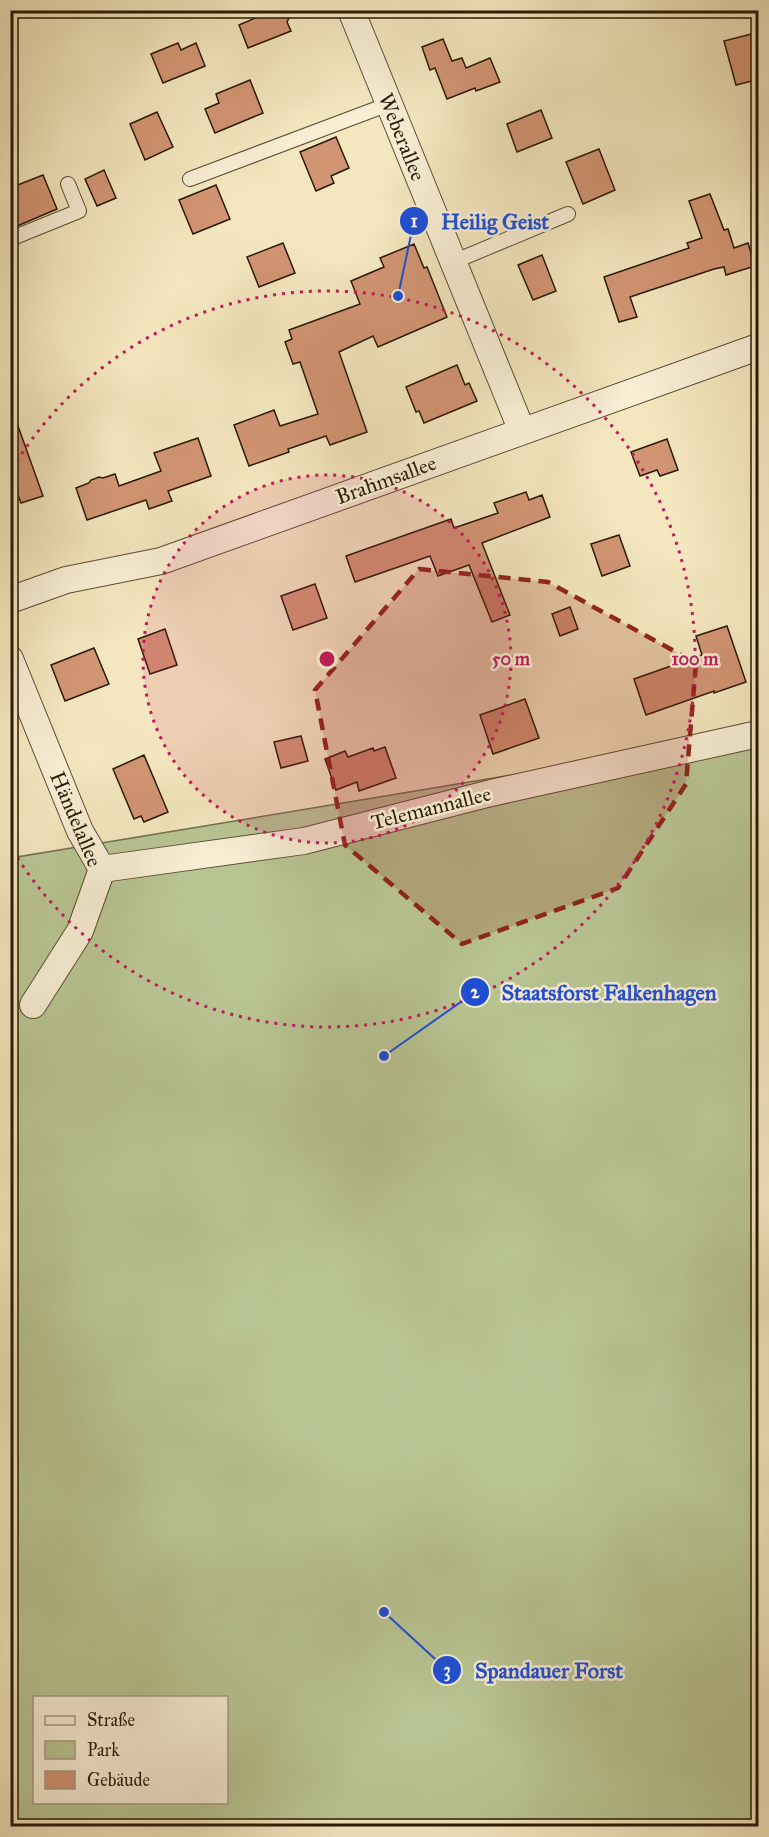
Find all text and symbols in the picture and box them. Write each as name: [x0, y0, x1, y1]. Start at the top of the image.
street label: Weberallee: [373, 89, 431, 185]
callout: Heilig Geist: [399, 201, 561, 241]
text: Heilig Geist: [441, 208, 549, 235]
text: 1: [410, 210, 418, 232]
street label: Brahmsallee: [332, 450, 440, 510]
text: 50 m: [492, 648, 531, 670]
text: 100 m: [672, 648, 719, 670]
centre of rings: [317, 649, 337, 669]
street label: Händelallee: [44, 767, 108, 871]
street label: Telemannallee: [368, 780, 494, 835]
callout: Staatsforst Falkenhagen: [460, 972, 729, 1012]
text: Staatsforst Falkenhagen: [501, 979, 717, 1006]
text: 2: [471, 981, 481, 1003]
callout: Spandauer Forst: [432, 1650, 635, 1690]
text: Spandauer Forst: [475, 1657, 623, 1684]
text: 3: [443, 1659, 451, 1682]
legend: [33, 1696, 228, 1804]
text: Straße: [87, 1709, 135, 1731]
text: Park: [87, 1739, 120, 1761]
text: Gebäude: [87, 1769, 150, 1791]

